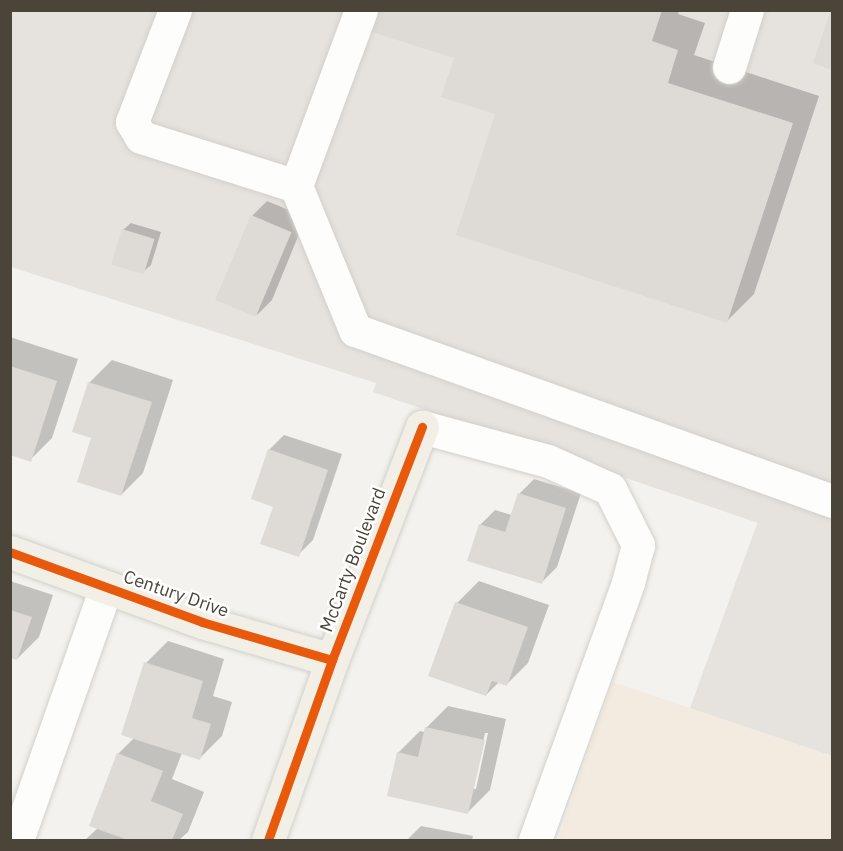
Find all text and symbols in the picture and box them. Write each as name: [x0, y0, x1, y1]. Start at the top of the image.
street label: McCarty Boulevard: [316, 485, 390, 635]
street label: Century Drive: [121, 566, 231, 622]

